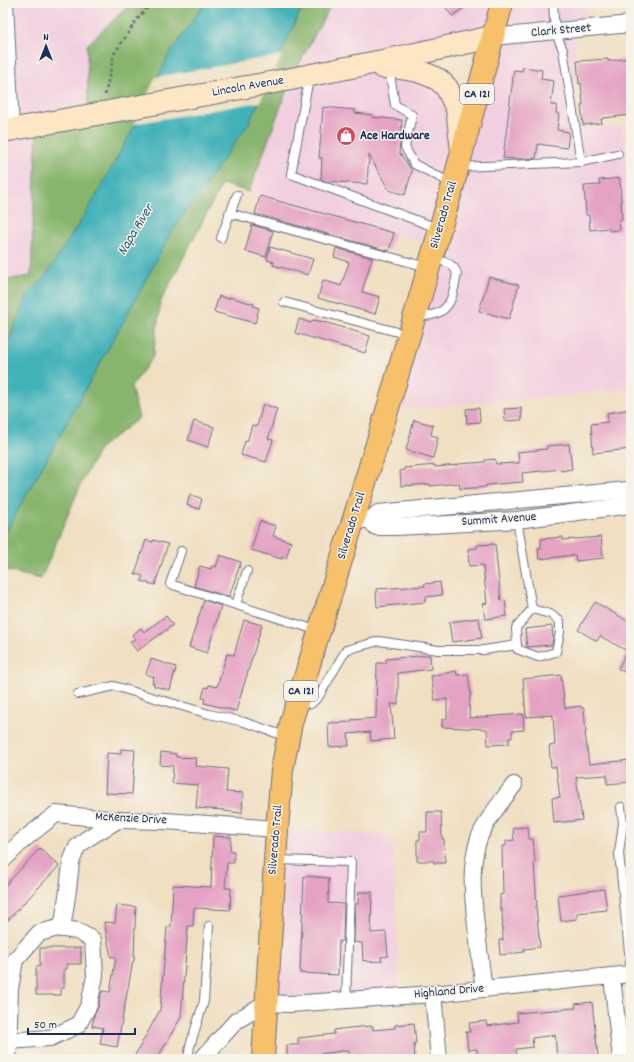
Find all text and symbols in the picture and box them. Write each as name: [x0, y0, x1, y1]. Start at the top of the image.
street label: Clark Street: [530, 19, 592, 43]
north arrow: [26, 26, 66, 66]
text: N: [43, 30, 49, 46]
street label: Lincoln Avenue: [211, 71, 286, 103]
road number: CA 121: [460, 84, 494, 104]
shop icon: Ace Hardware: [335, 125, 357, 147]
place label: Ace Hardware: [360, 127, 430, 146]
street label: Silverado Trail: [425, 179, 463, 251]
water label: Napa River: [113, 199, 160, 259]
street label: Silverado Trail: [333, 490, 371, 562]
street label: Summit Avenue: [461, 508, 537, 532]
road number: CA 121: [284, 681, 318, 701]
street label: Silverado Trail: [263, 804, 289, 876]
street label: McKenzie Drive: [95, 808, 168, 830]
street label: Highland Drive: [413, 979, 485, 1005]
scale bar: [28, 1010, 135, 1036]
text: 50 m: [34, 1017, 57, 1034]

